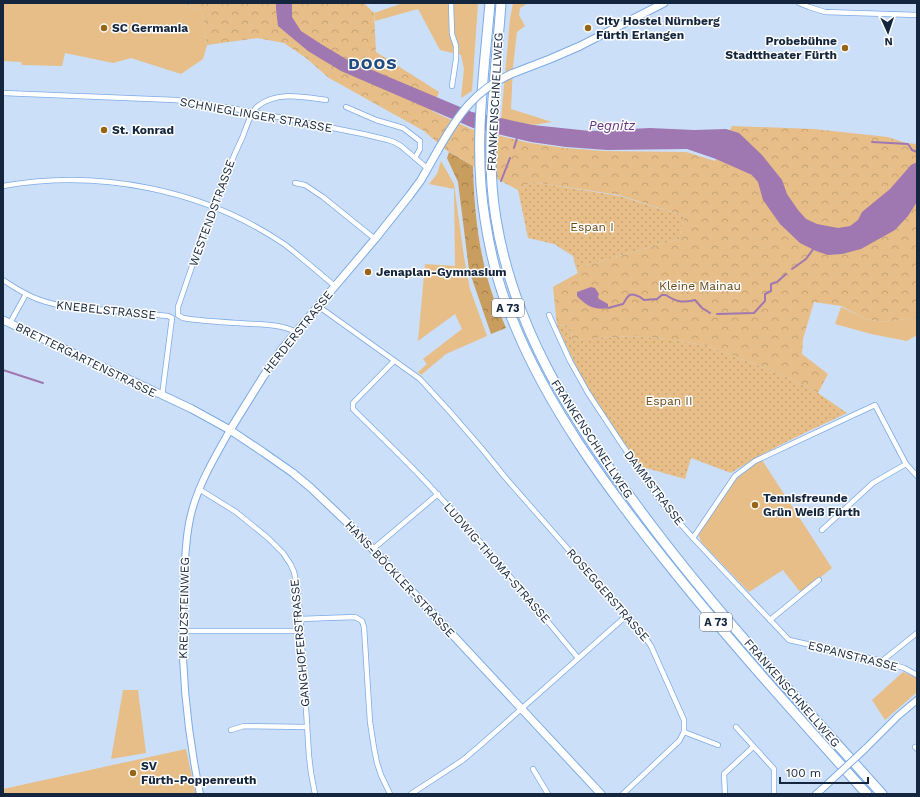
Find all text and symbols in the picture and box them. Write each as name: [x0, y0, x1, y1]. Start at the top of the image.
north arrow: [868, 12, 908, 52]
place label: City Hostel Nürnberg Fürth Erlangen: [596, 14, 720, 42]
place label: SC Germania: [112, 21, 188, 35]
marker: SC Germania: [99, 23, 109, 33]
marker: City Hostel Nürnberg Fürth Erlangen: [583, 23, 593, 33]
street label: FRANKENSCHNELLWEG: [484, 32, 506, 172]
place label: Probebühne Stadttheater Fürth: [725, 34, 837, 62]
text: N: [884, 35, 893, 48]
marker: Probebühne Stadttheater Fürth: [840, 43, 850, 53]
district label: DOOS: [348, 54, 398, 73]
street label: SCHNIEGLINGER STRASSE: [179, 95, 334, 135]
water label: Pegnitz: [589, 118, 635, 133]
place label: St. Konrad: [112, 123, 174, 137]
marker: St. Konrad: [99, 125, 109, 135]
street label: WESTENDSTRASSE: [186, 158, 238, 268]
park label: Espan I: [570, 220, 614, 234]
place label: Jenaplan-Gymnasium: [376, 265, 507, 279]
marker: Jenaplan-Gymnasium: [363, 267, 373, 277]
park label: Kleine Mainau: [659, 279, 741, 293]
street label: HERDERSTRASSE: [260, 288, 336, 376]
street label: KNEBELSTRASSE: [55, 298, 157, 322]
road number: A 73: [492, 299, 524, 317]
street label: BRETTERGARTENSTRASSE: [13, 320, 159, 400]
street label: FRANKENSCHNELLWEG: [548, 377, 636, 501]
park label: Espan II: [646, 394, 692, 408]
street label: DAMMSTRASSE: [621, 448, 687, 529]
place label: Tennisfreunde Grün Weiß Fürth: [763, 491, 860, 519]
street label: LUDWIG-THOMA-STRASSE: [441, 500, 553, 626]
marker: Tennisfreunde Grün Weiß Fürth: [750, 500, 760, 510]
street label: HANS-BÖCKLER-STRASSE: [342, 518, 458, 640]
street label: ROSEGGERSTRASSE: [564, 546, 652, 645]
street label: KREUZSTEINWEG: [176, 557, 192, 659]
street label: GANGHOFERSTRASSE: [287, 578, 313, 708]
road number: A 73: [700, 613, 732, 631]
street label: FRANKENSCHNELLWEG: [741, 636, 843, 750]
street label: ESPANSTRASSE: [807, 638, 900, 674]
place label: SV Fürth-Poppenreuth: [141, 759, 257, 787]
scale bar: [780, 759, 868, 785]
text: 100 m: [786, 766, 821, 780]
marker: SV Fürth-Poppenreuth: [128, 768, 138, 778]

